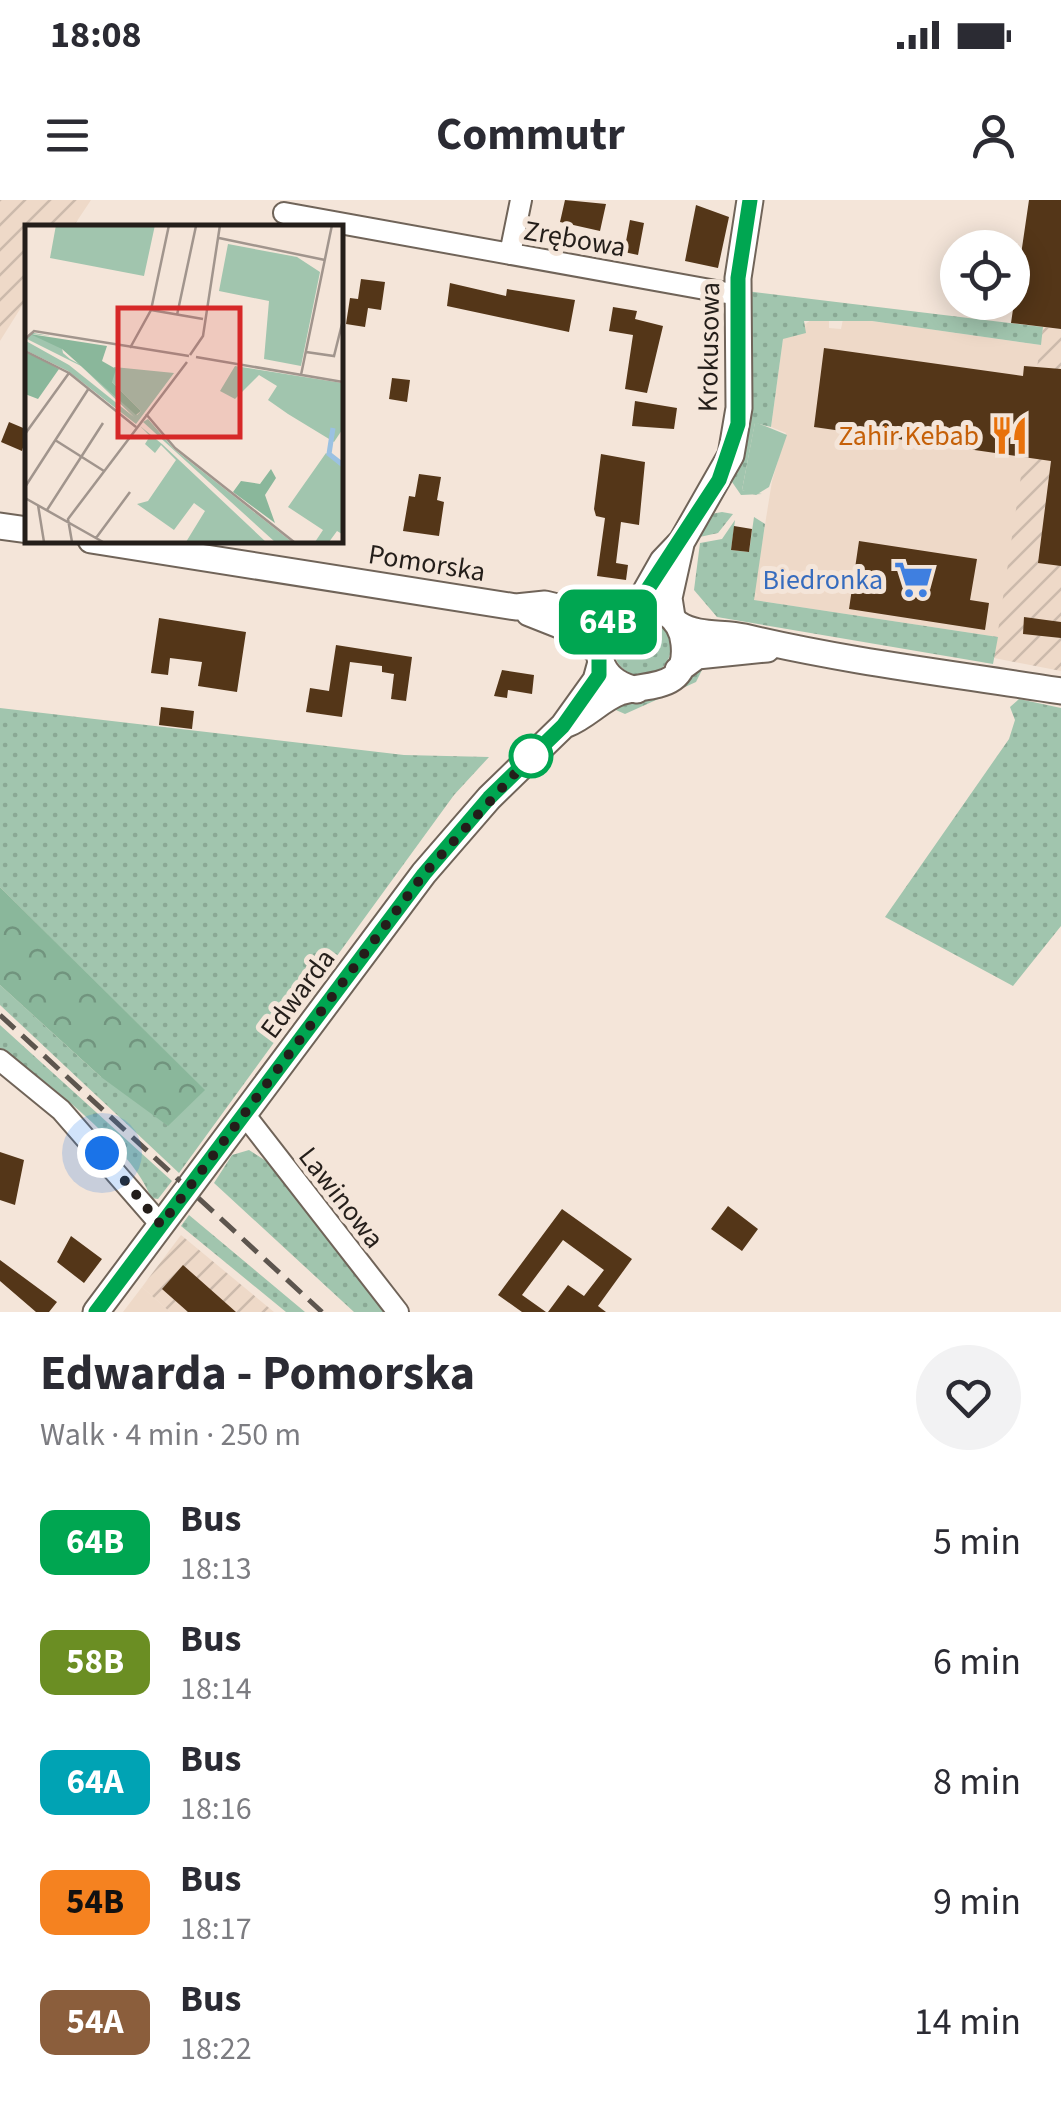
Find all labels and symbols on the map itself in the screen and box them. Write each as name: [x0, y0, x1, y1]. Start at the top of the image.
street label: Zrębowa: [521, 210, 629, 268]
inset map: [25, 225, 342, 542]
street label: Krokusowa: [688, 282, 730, 413]
restaurant icon: Zahir Kebab: [988, 414, 1030, 456]
place label: Zahir Kebab: [838, 416, 979, 456]
street label: Pomorska: [366, 534, 488, 592]
supermarket icon: Biedronka: [892, 558, 934, 600]
place label: Biedronka: [763, 560, 883, 600]
line badge: 64B: [550, 590, 666, 654]
unlabelled marker: [510, 735, 552, 777]
street label: Edwarda: [251, 940, 345, 1047]
your location: [77, 1128, 127, 1178]
street label: Lawinowa: [289, 1138, 394, 1257]

